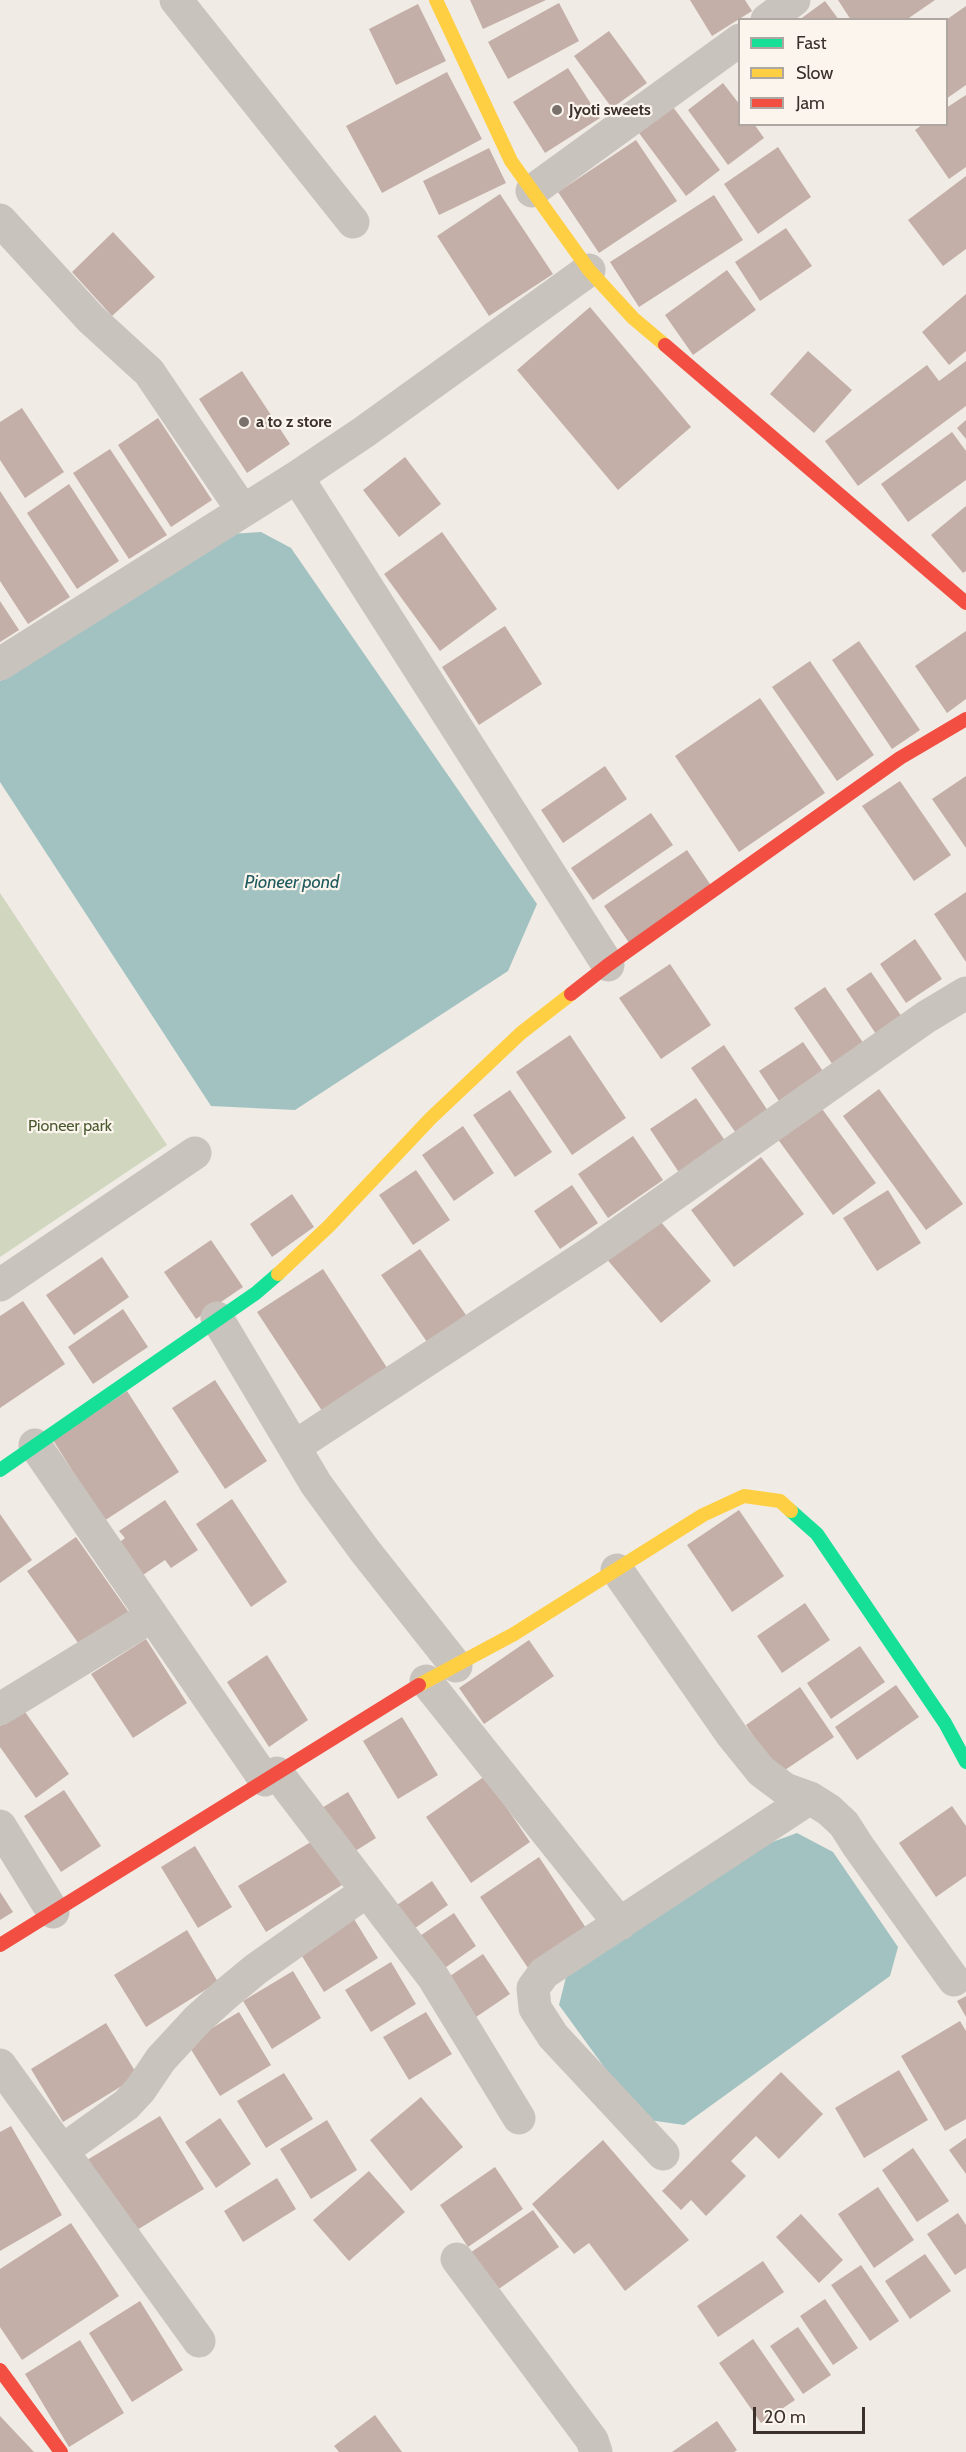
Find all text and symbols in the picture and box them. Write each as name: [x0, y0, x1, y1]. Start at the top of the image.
legend: [738, 18, 948, 126]
text: Fast: [796, 32, 827, 54]
text: Slow: [796, 62, 833, 84]
text: Jam: [796, 92, 825, 114]
place label: Jyoti sweets: [569, 100, 651, 120]
marker: Jyoti sweets: [550, 103, 564, 117]
place label: a to z store: [256, 412, 332, 432]
marker: a to z store: [237, 415, 251, 429]
water label: Pioneer pond: [245, 872, 339, 894]
park label: Pioneer park: [28, 1116, 112, 1136]
scale bar: [756, 2395, 868, 2433]
text: 20 m: [764, 2406, 806, 2428]

